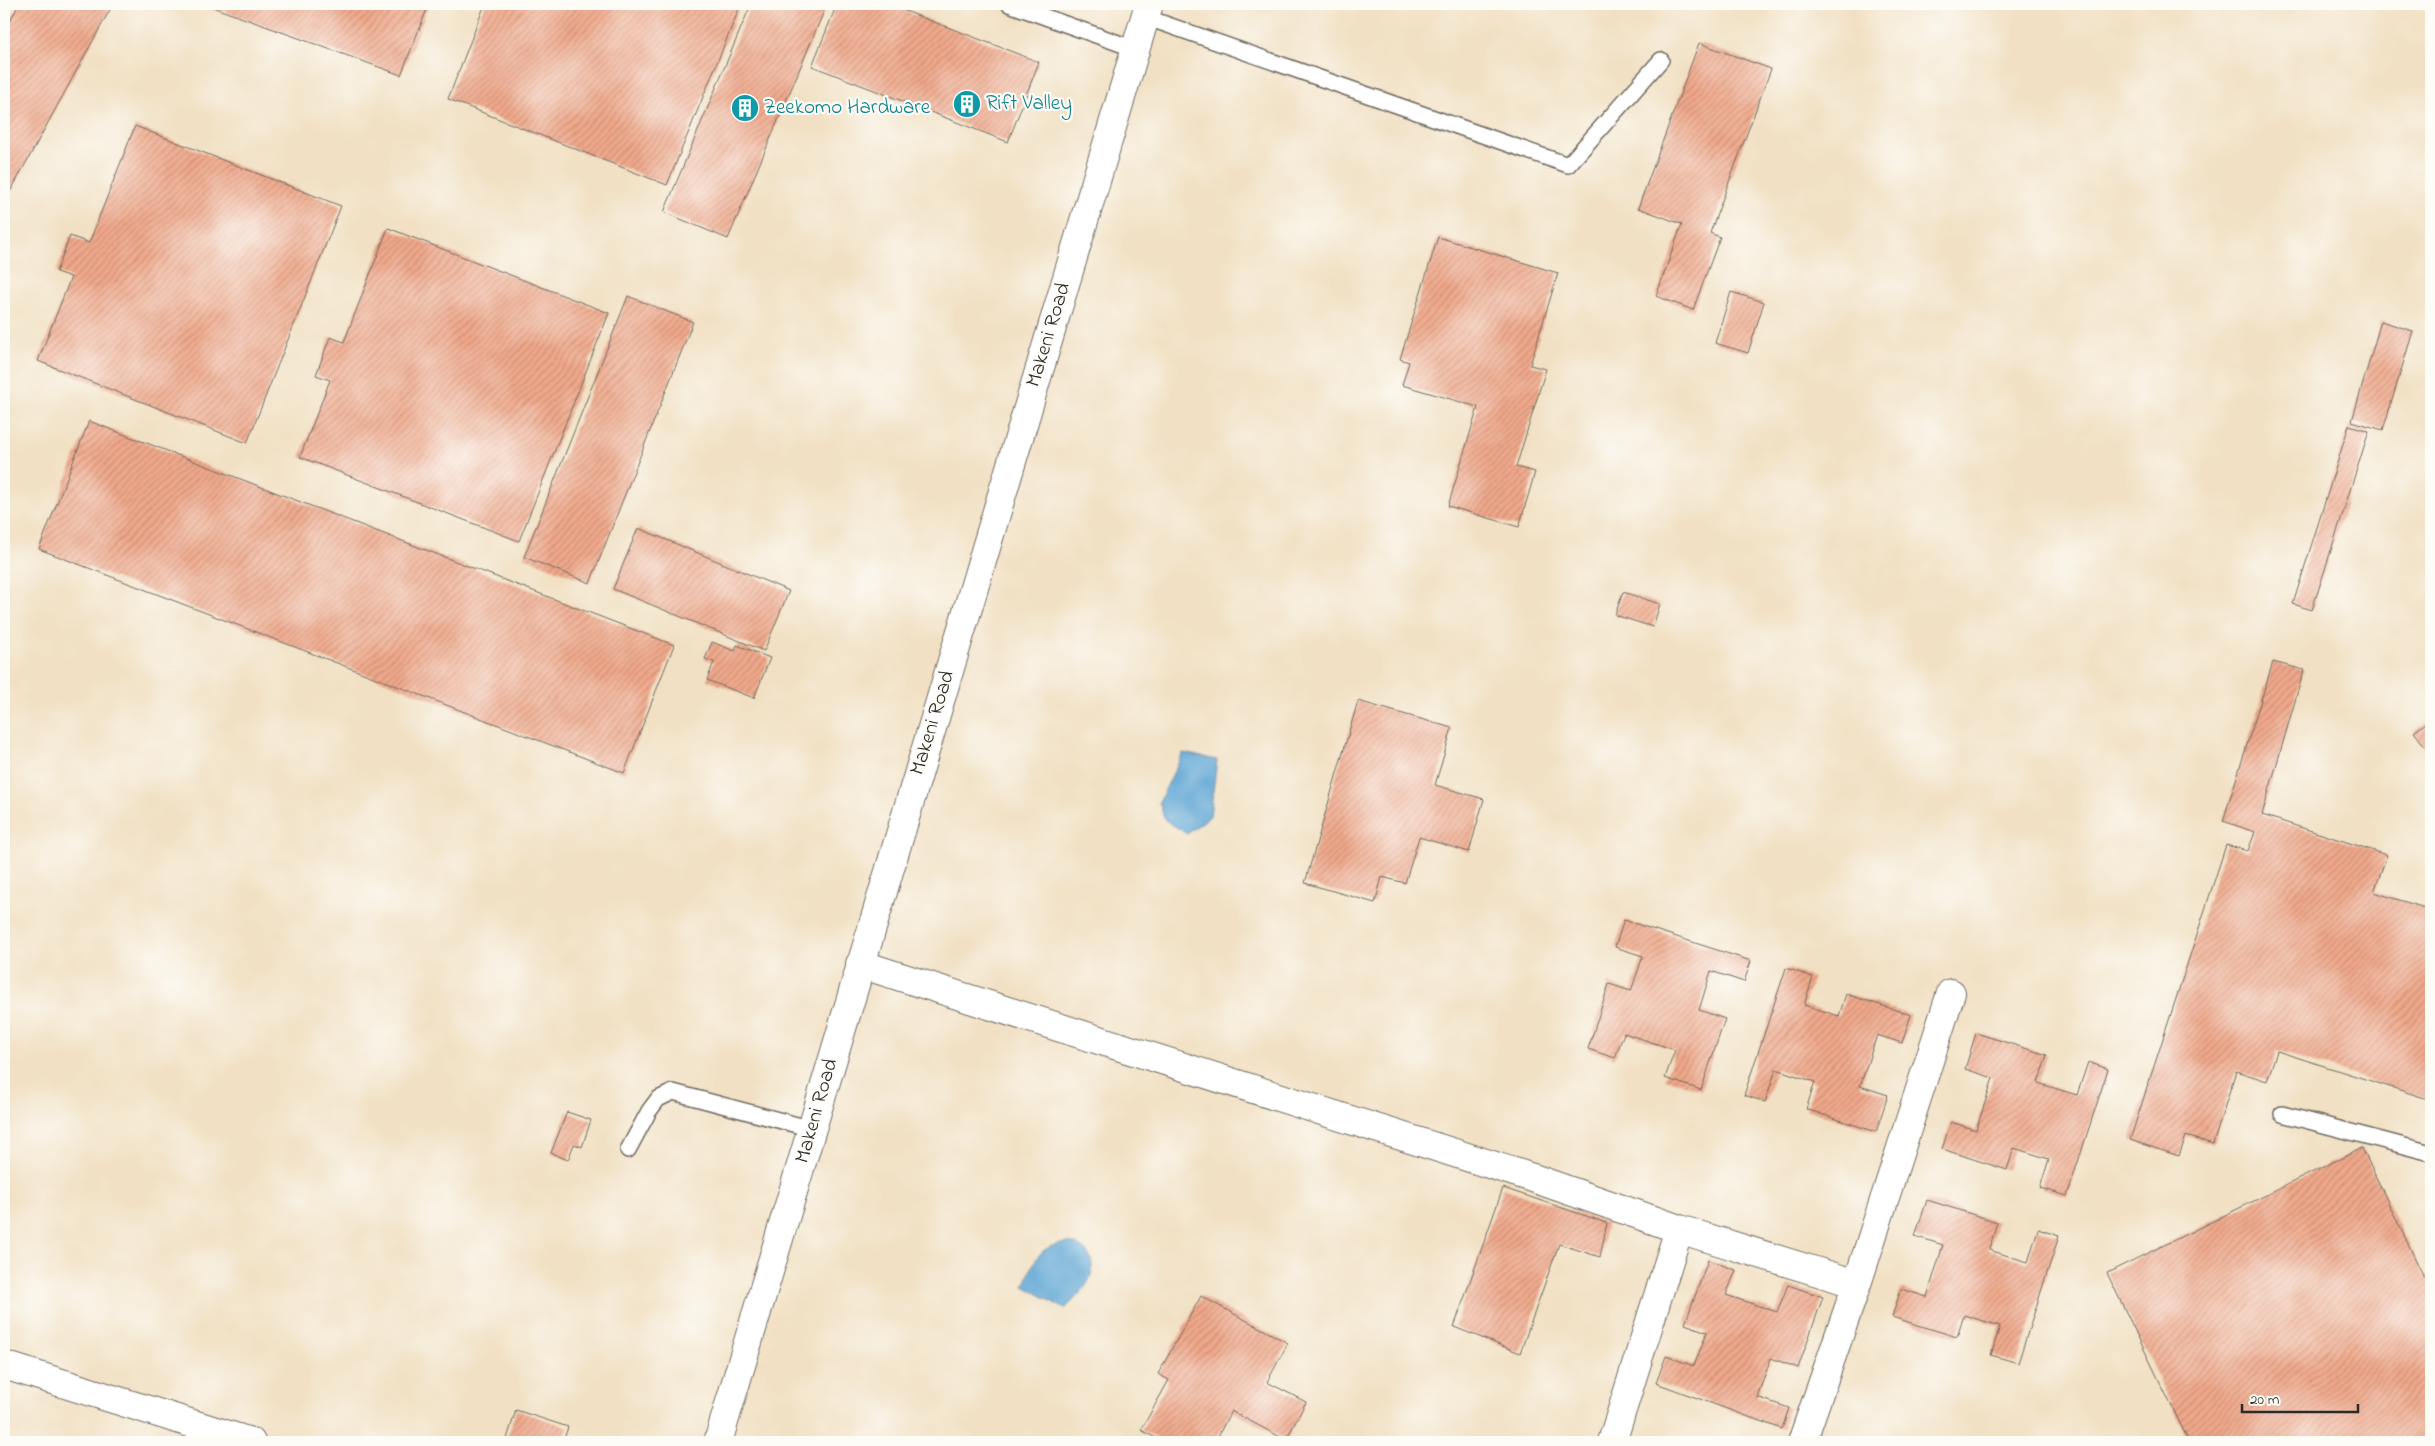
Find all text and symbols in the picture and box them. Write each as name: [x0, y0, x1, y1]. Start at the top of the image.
building icon: Rift Valley: [952, 89, 982, 119]
place label: Rift Valley: [986, 89, 1072, 121]
building icon: Zeekomo Hardware: [730, 93, 760, 123]
place label: Zeekomo Hardware: [764, 93, 931, 123]
street label: Makeni Road: [1019, 279, 1079, 391]
street label: Makeni Road: [903, 667, 963, 779]
street label: Makeni Road: [788, 1055, 846, 1167]
scale bar: [2242, 1381, 2359, 1413]
text: 20 m: [2250, 1389, 2280, 1411]

